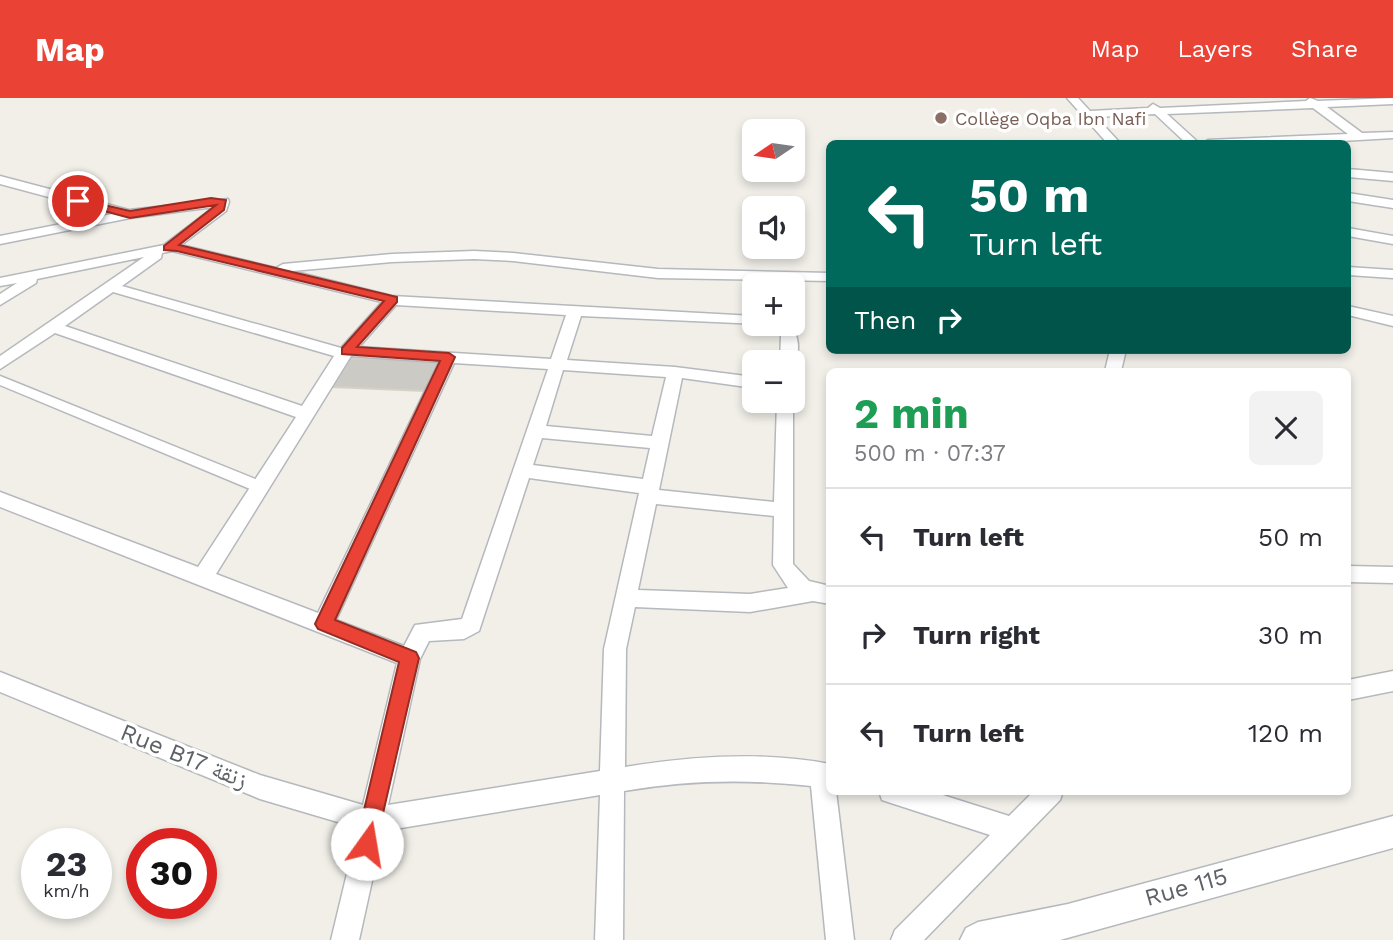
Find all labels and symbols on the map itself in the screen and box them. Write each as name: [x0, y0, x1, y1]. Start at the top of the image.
place label: Collège Oqba Ibn Nafi: [955, 108, 1146, 129]
marker: Collège Oqba Ibn Nafi: [933, 110, 949, 126]
north arrow: [742, 119, 805, 182]
pin: [48, 171, 108, 231]
street label: Rue B17 زنقة: [116, 718, 252, 794]
position arrow: [330, 807, 404, 881]
speed limit sign: 30: [126, 828, 217, 919]
street label: Rue 115: [1141, 862, 1231, 912]

